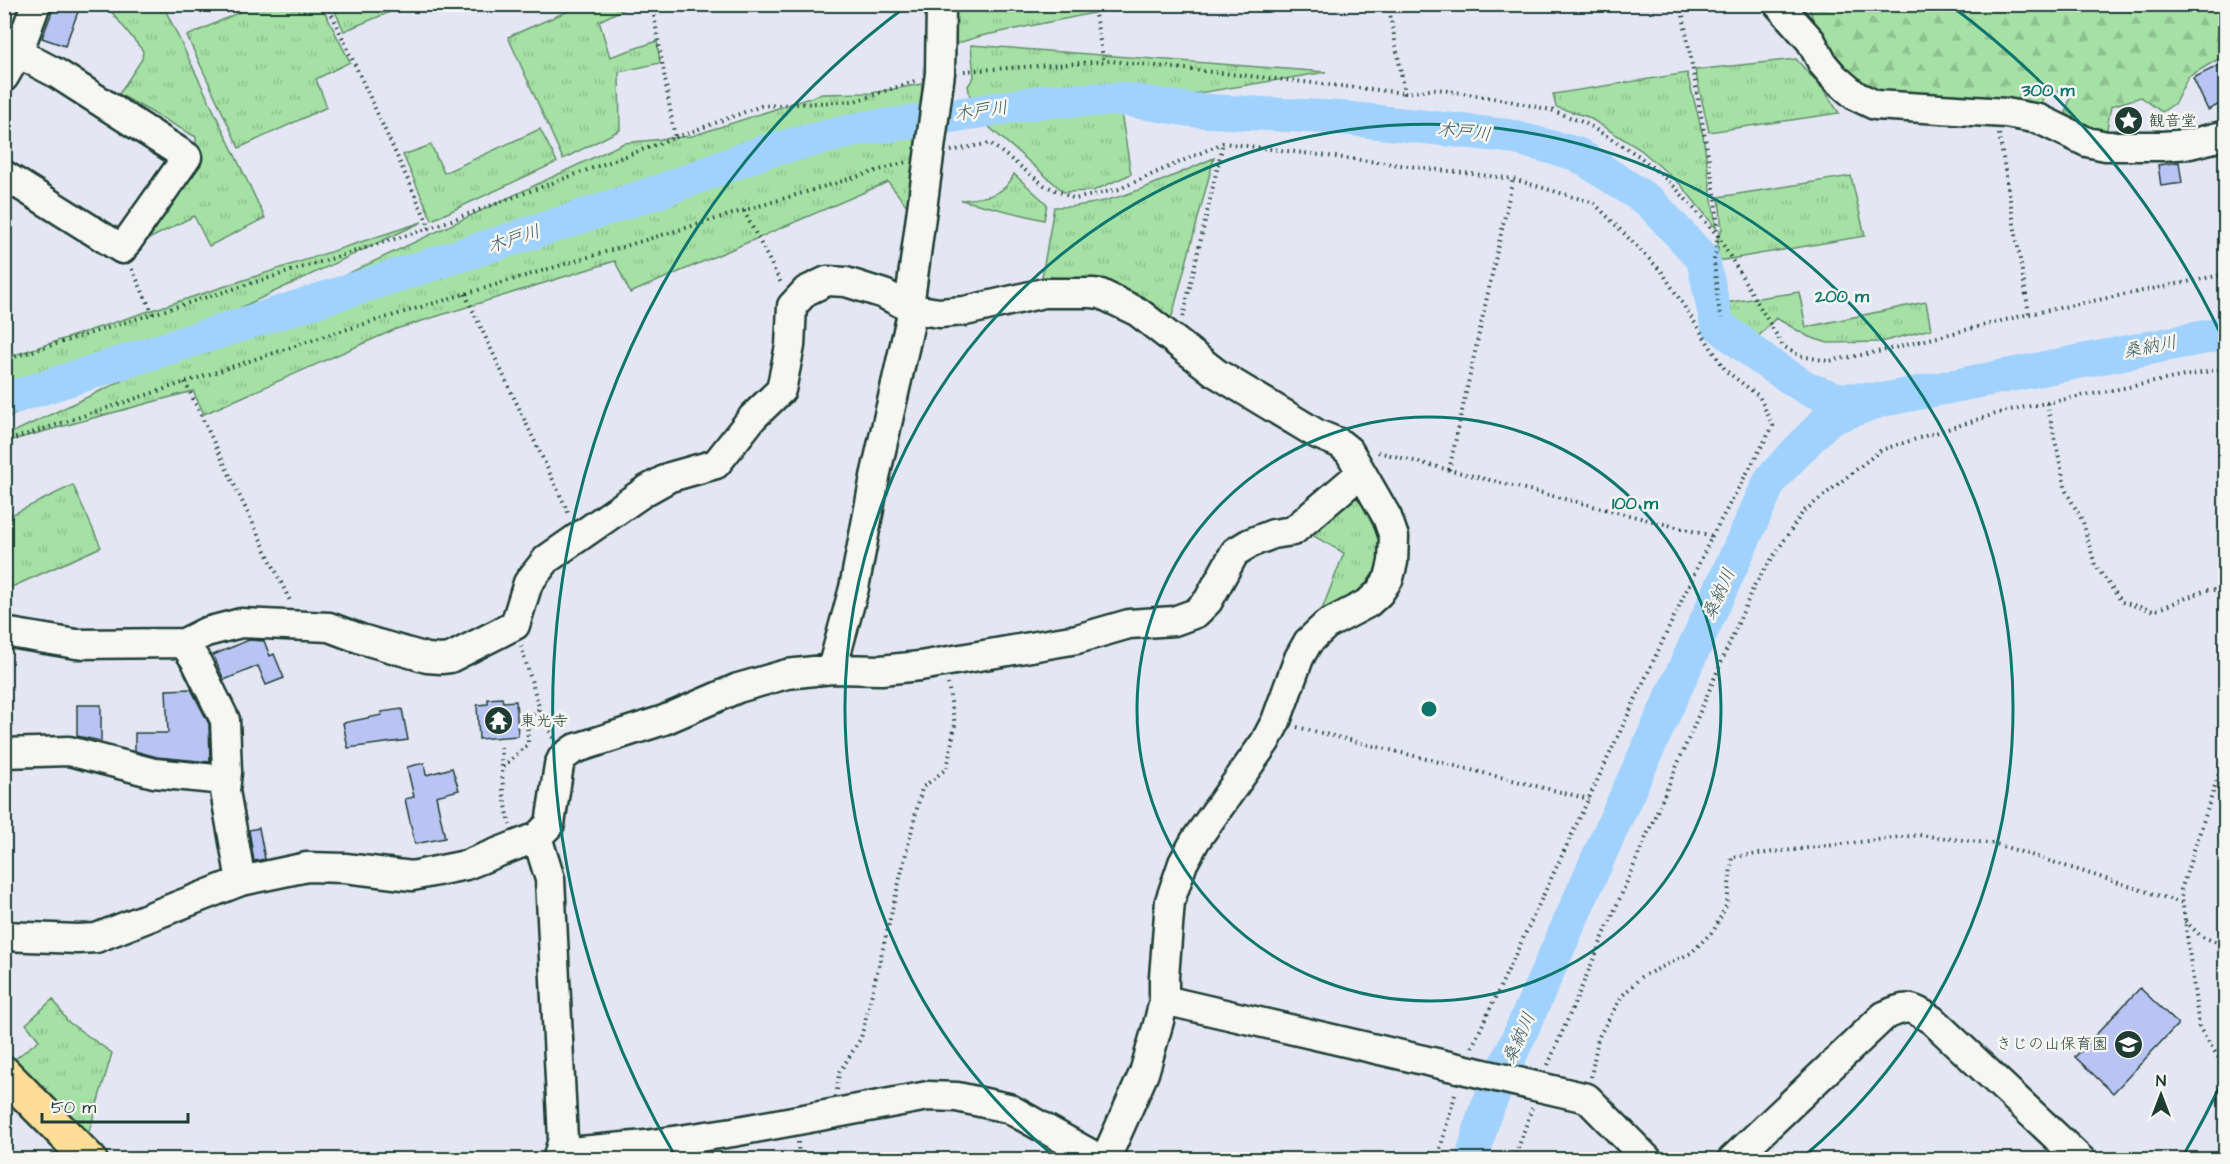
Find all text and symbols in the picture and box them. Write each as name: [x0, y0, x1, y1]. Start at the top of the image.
text: 300 m: [2020, 78, 2076, 103]
water label: 木戸川: [953, 95, 1009, 127]
place icon: 観音堂: [2112, 105, 2144, 137]
place label: 観音堂: [2149, 110, 2197, 132]
water label: 木戸川: [1436, 117, 1492, 147]
water label: 木戸川: [484, 219, 544, 259]
text: 200 m: [1814, 284, 1870, 309]
water label: 桑納川: [2121, 330, 2179, 364]
text: 100 m: [1612, 491, 1659, 516]
water label: 桑納川: [1697, 564, 1741, 624]
centre of rings: [1419, 699, 1439, 719]
temple icon: 東光寺: [483, 705, 515, 737]
place label: 東光寺: [520, 710, 568, 732]
water label: 桑納川: [1497, 1008, 1541, 1068]
school or university icon: きじの山保育園: [2113, 1028, 2145, 1060]
place label: きじの山保育園: [1996, 1033, 2108, 1055]
north arrow: [2131, 1065, 2191, 1125]
text: N: [2156, 1070, 2166, 1092]
scale bar: [42, 1086, 188, 1124]
text: 50 m: [51, 1095, 96, 1120]

